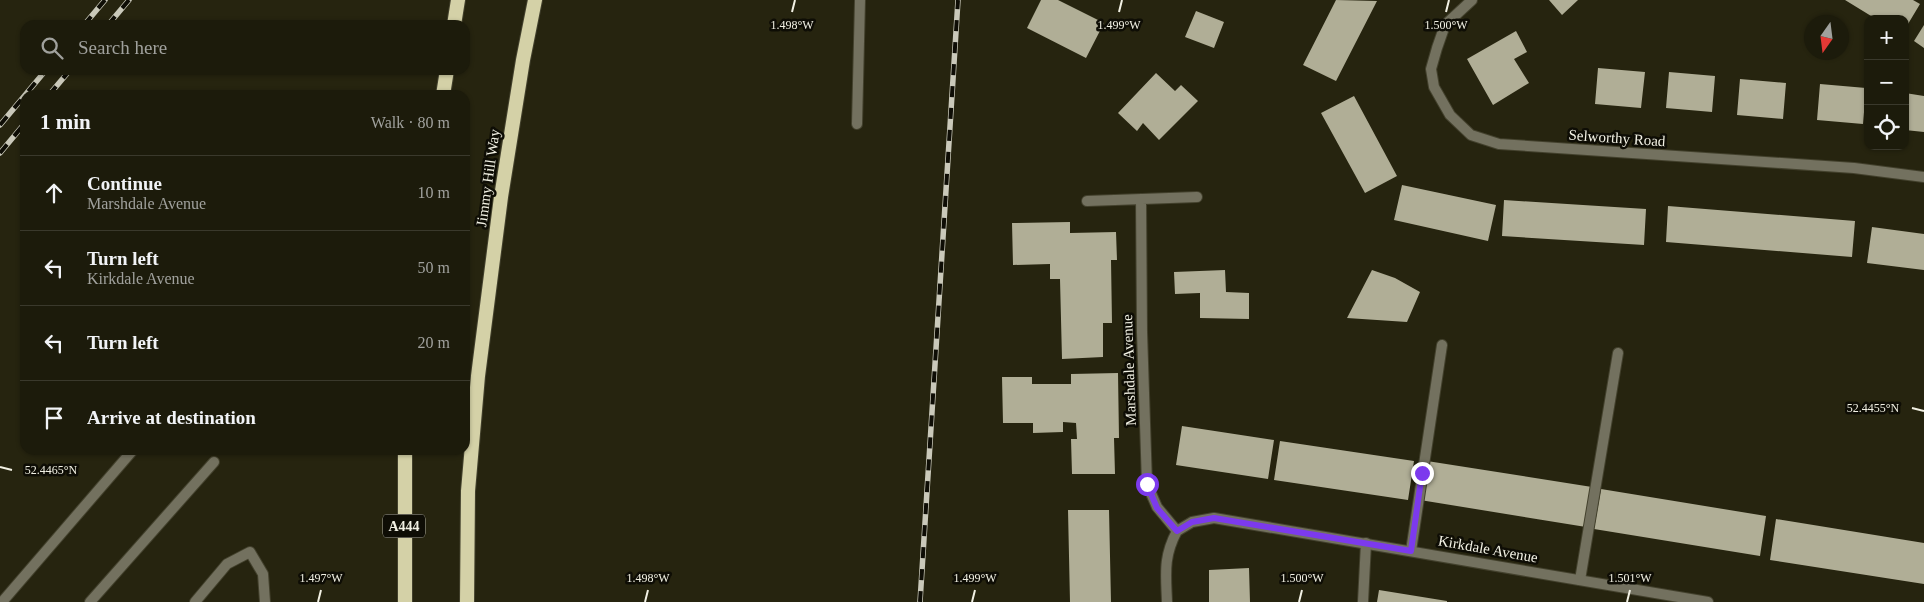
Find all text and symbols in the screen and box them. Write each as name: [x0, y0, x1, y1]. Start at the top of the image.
north arrow: [1804, 15, 1849, 60]
map controls: [1864, 15, 1909, 150]
button: +: [1864, 15, 1909, 60]
text: 1.498°W: [770, 18, 814, 32]
text: 1.499°W: [1097, 18, 1141, 32]
text: 1.500°W: [1424, 18, 1468, 32]
search box: [20, 20, 470, 75]
icon: search: [38, 34, 66, 62]
text: Search here: [78, 37, 167, 58]
button: −: [1864, 60, 1909, 105]
button: locate: [1864, 105, 1909, 150]
text: 1 min: [40, 110, 91, 134]
text: Walk · 80 m: [371, 114, 450, 131]
street label: Selworthy Road: [1568, 127, 1666, 149]
street label: Jimmy Hill Way: [473, 128, 503, 228]
text: Continue: [87, 173, 162, 194]
icon: ahead: [40, 179, 68, 207]
text: 10 m: [418, 184, 450, 201]
text: Marshdale Avenue: [87, 195, 206, 212]
text: Turn left: [87, 248, 159, 269]
icon: left: [40, 254, 68, 282]
text: 50 m: [418, 259, 450, 276]
text: Kirkdale Avenue: [87, 270, 195, 287]
street label: Marshdale Avenue: [1119, 314, 1139, 426]
icon: left: [40, 329, 68, 357]
text: Turn left: [87, 332, 159, 353]
text: 20 m: [418, 334, 450, 351]
text: 52.4455°N: [1847, 401, 1900, 415]
icon: arrive: [40, 404, 68, 432]
text: Arrive at destination: [87, 407, 256, 428]
route end: [1411, 462, 1434, 485]
text: 52.4465°N: [25, 463, 78, 477]
route start: [1136, 473, 1159, 496]
road number: A444: [383, 514, 425, 538]
street label: Kirkdale Avenue: [1437, 532, 1539, 566]
text: 1.497°W: [299, 571, 343, 585]
text: 1.498°W: [626, 571, 670, 585]
text: 1.499°W: [953, 571, 997, 585]
text: 1.500°W: [1280, 571, 1324, 585]
text: 1.501°W: [1608, 571, 1652, 585]

